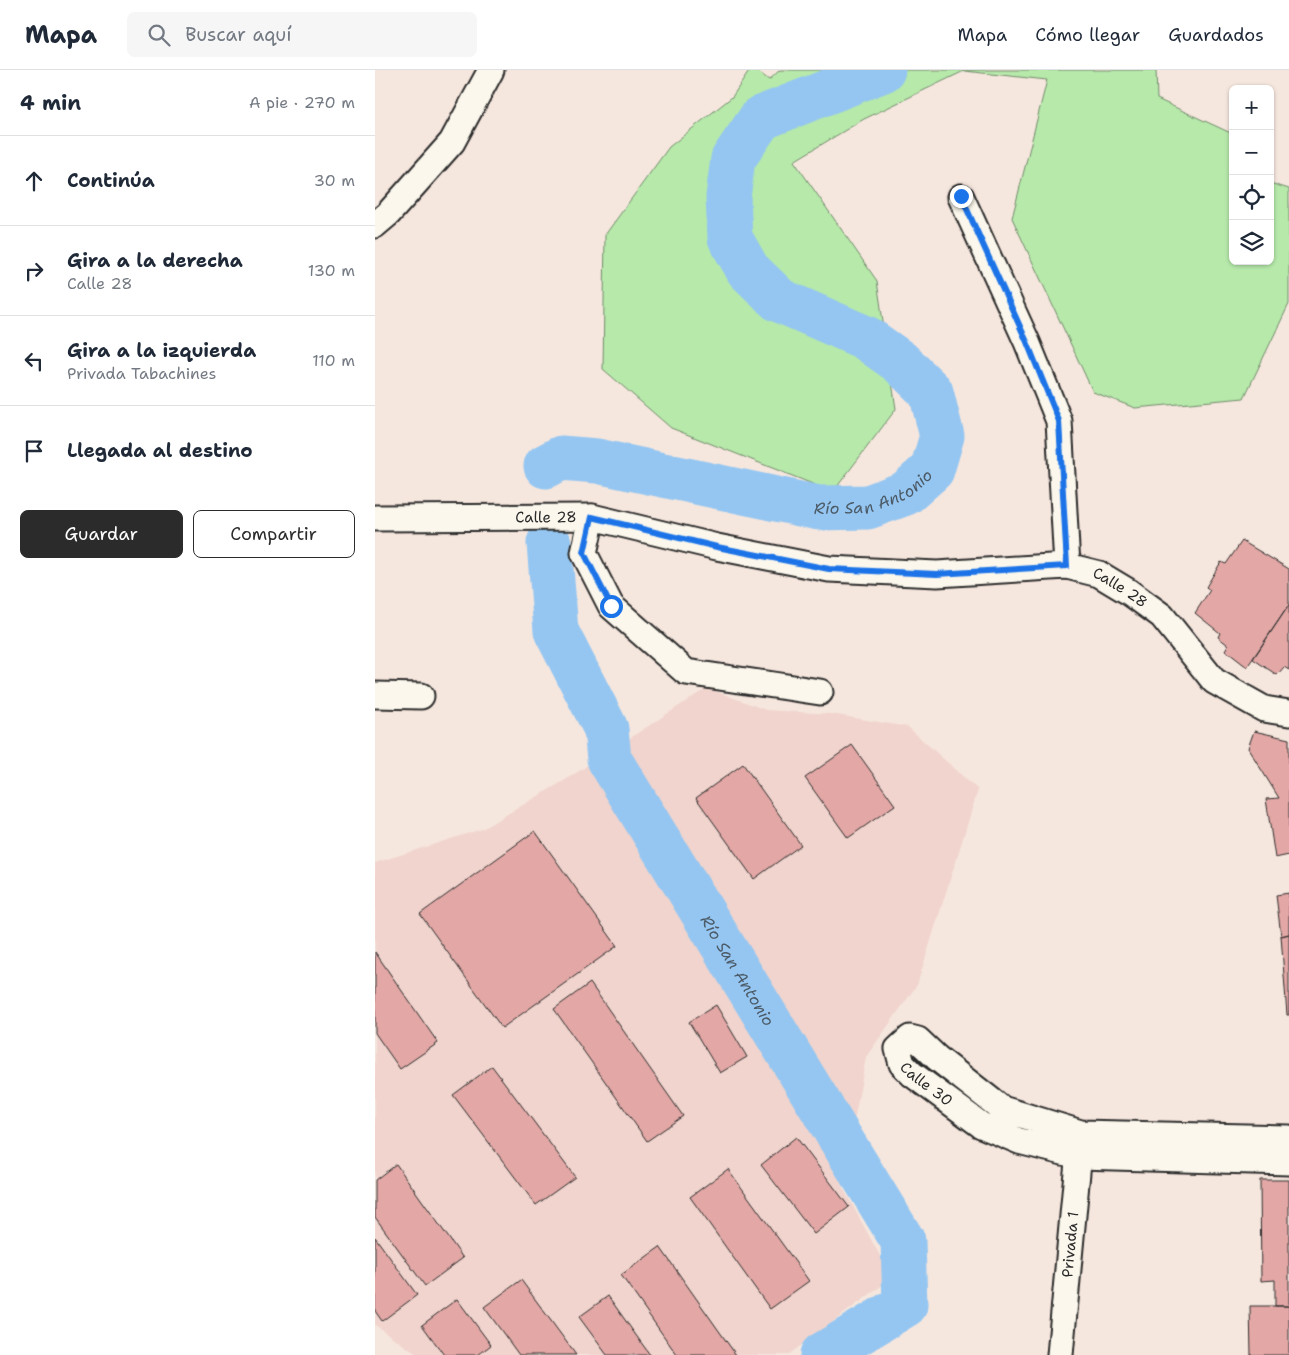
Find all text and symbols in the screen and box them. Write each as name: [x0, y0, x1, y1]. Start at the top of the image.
search box: [127, 12, 477, 57]
text: Mapa: [25, 19, 97, 51]
icon: search: [145, 21, 173, 49]
text: Buscar aquí: [185, 22, 292, 47]
text: Mapa: [957, 23, 1007, 47]
text: Cómo llegar: [1035, 23, 1140, 47]
text: Guardados: [1168, 23, 1264, 47]
map controls: [1229, 85, 1274, 265]
button: +: [1229, 85, 1274, 130]
text: 4 min: [20, 89, 81, 117]
text: A pie · 270 m: [249, 92, 355, 113]
button: −: [1229, 130, 1274, 175]
icon: ahead: [20, 167, 48, 195]
text: Continúa: [67, 168, 155, 193]
text: 30 m: [314, 170, 355, 191]
button: locate: [1229, 175, 1274, 220]
route end: [950, 185, 973, 208]
button: layers: [1229, 220, 1274, 265]
text: Gira a la derecha: [67, 248, 243, 273]
icon: right: [20, 257, 48, 285]
text: 130 m: [308, 260, 355, 281]
text: Calle 28: [67, 273, 132, 294]
text: Gira a la izquierda: [67, 338, 256, 363]
icon: left: [20, 347, 48, 375]
text: 110 m: [312, 350, 355, 371]
text: Privada Tabachines: [67, 363, 216, 384]
icon: arrive: [20, 437, 48, 465]
text: Llegada al destino: [67, 438, 253, 463]
water label: Río San Antonio: [814, 464, 937, 519]
street label: Calle 28: [515, 507, 577, 527]
button: Guardar: [20, 510, 183, 558]
button: Compartir: [193, 510, 355, 558]
street label: Calle 28: [1091, 563, 1152, 612]
route start: [600, 595, 623, 618]
water label: Río San Antonio: [696, 911, 780, 1030]
street label: Calle 30: [895, 1057, 957, 1111]
street label: Privada 1: [1057, 1210, 1083, 1278]

